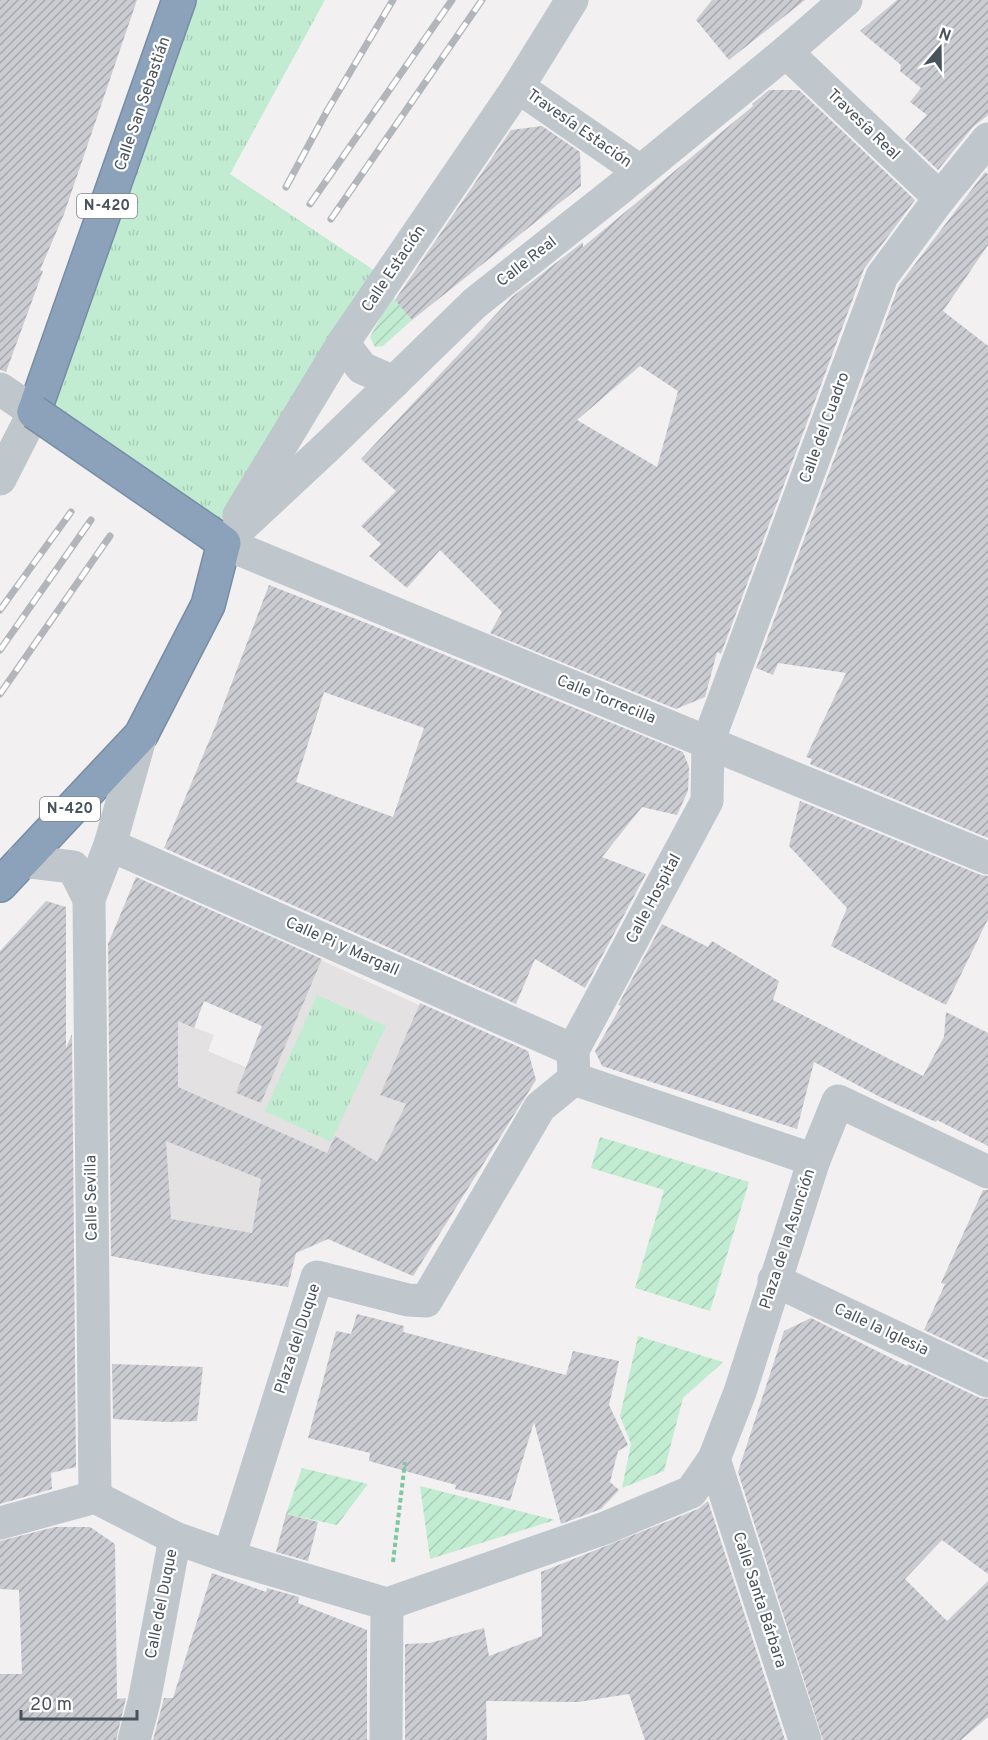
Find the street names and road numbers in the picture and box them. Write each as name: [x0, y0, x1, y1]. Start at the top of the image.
street label: Calle San Sebastián: [111, 34, 175, 174]
street label: Travesía Estación: [523, 85, 635, 173]
street label: Travesía Real: [822, 85, 904, 165]
road number: N-420: [77, 194, 137, 218]
street label: Calle Estación: [358, 222, 430, 316]
street label: Calle Real: [493, 232, 561, 292]
street label: Calle del Cuadro: [796, 370, 854, 486]
street label: Calle Torrecilla: [553, 671, 659, 729]
road number: N-420: [40, 797, 100, 821]
street label: Calle Hospital: [622, 851, 686, 947]
street label: Calle Pi y Margall: [282, 913, 402, 981]
street label: Calle Sevilla: [81, 1155, 103, 1241]
street label: Plaza de la Asunción: [756, 1166, 820, 1312]
street label: Plaza del Duque: [271, 1281, 325, 1397]
street label: Calle la Iglesia: [831, 1299, 931, 1361]
street label: Calle Santa Bárbara: [728, 1529, 790, 1671]
street label: Calle del Duque: [142, 1547, 182, 1661]

